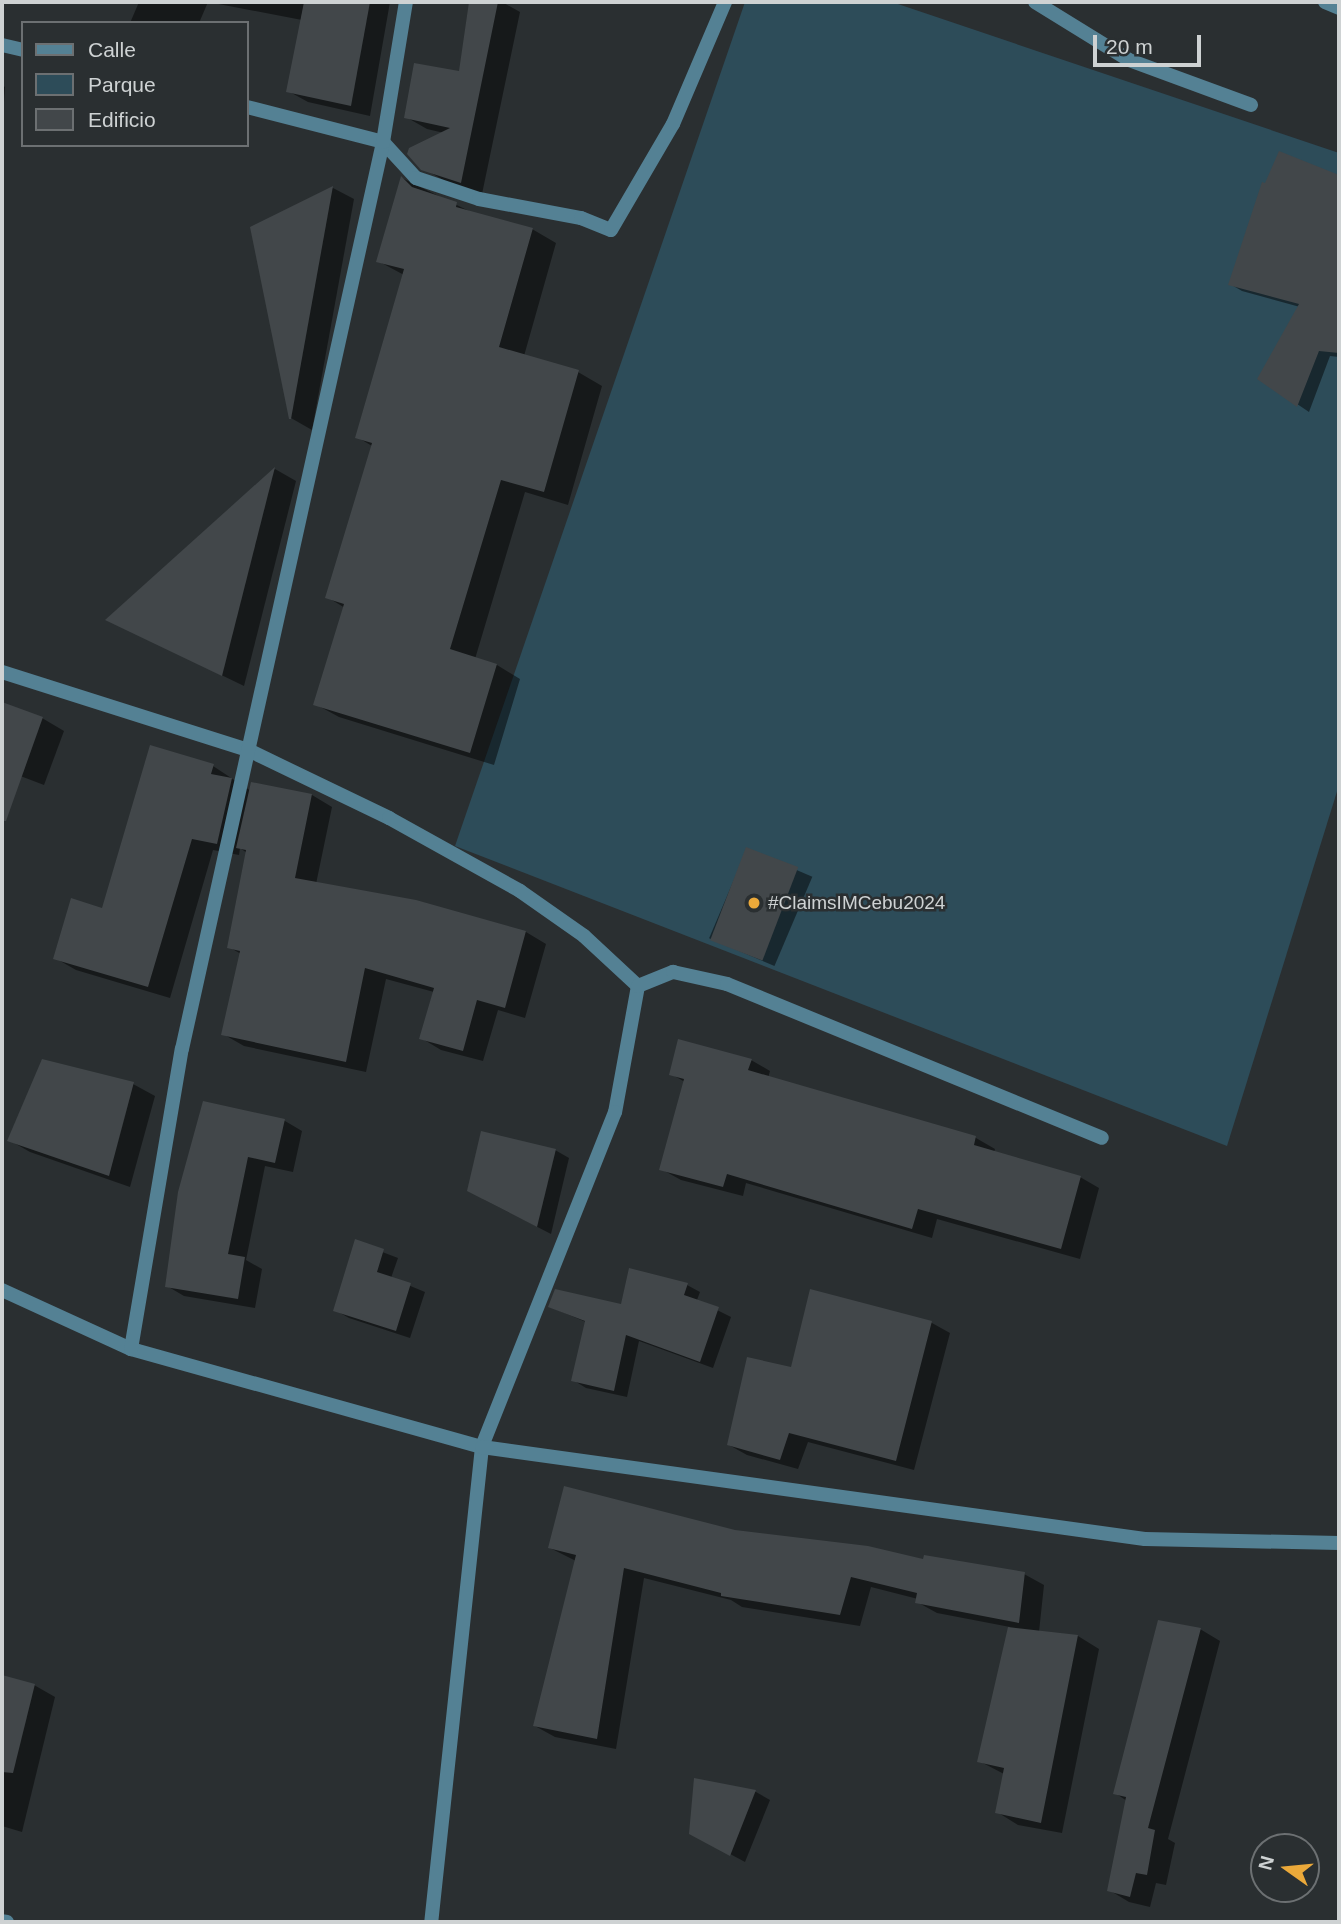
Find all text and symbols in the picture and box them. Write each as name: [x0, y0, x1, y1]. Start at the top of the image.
legend: [21, 21, 248, 147]
scale bar: [1096, 21, 1204, 65]
text: 20 m: [1106, 35, 1153, 58]
text: Calle: [88, 38, 136, 61]
text: Parque: [88, 73, 156, 96]
text: Edificio: [88, 108, 156, 131]
place label: #ClaimsIMCebu2024: [768, 892, 945, 914]
marker: #ClaimsIMCebu2024: [746, 895, 762, 911]
north arrow: [1250, 1833, 1320, 1903]
text: N: [1254, 1854, 1278, 1872]

